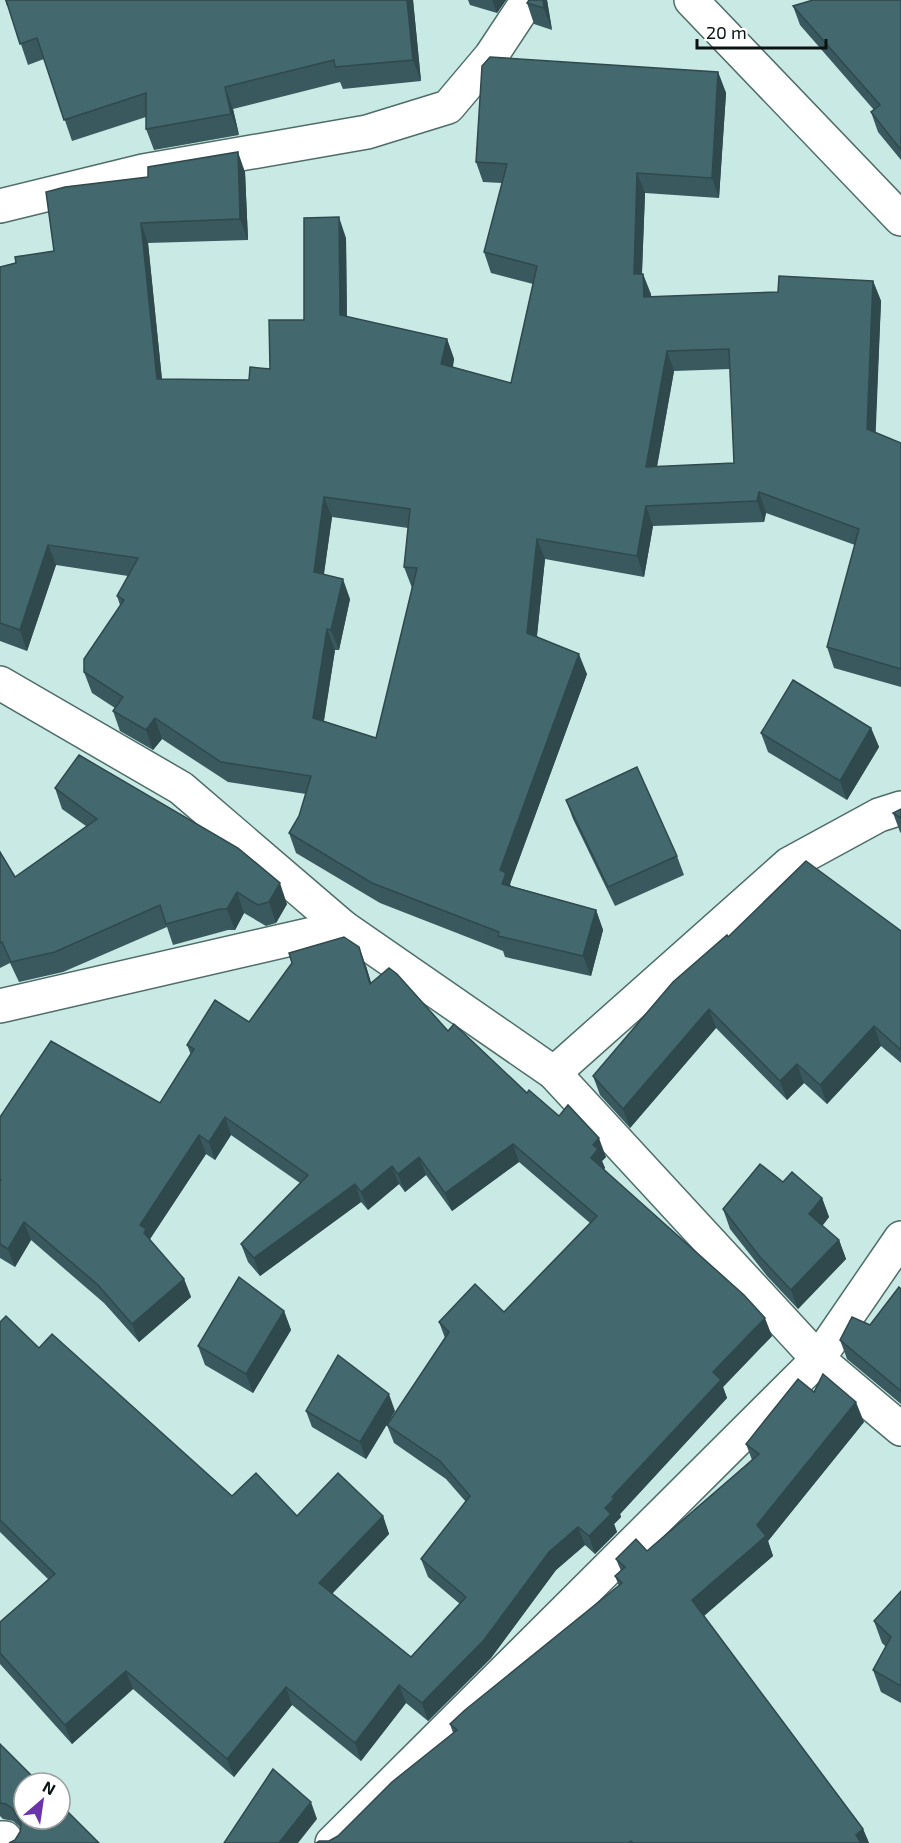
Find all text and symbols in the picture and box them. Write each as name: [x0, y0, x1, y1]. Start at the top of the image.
scale bar: [697, 12, 826, 50]
text: 20 m: [706, 21, 747, 43]
north arrow: [12, 1771, 72, 1831]
text: N: [40, 1776, 59, 1799]

